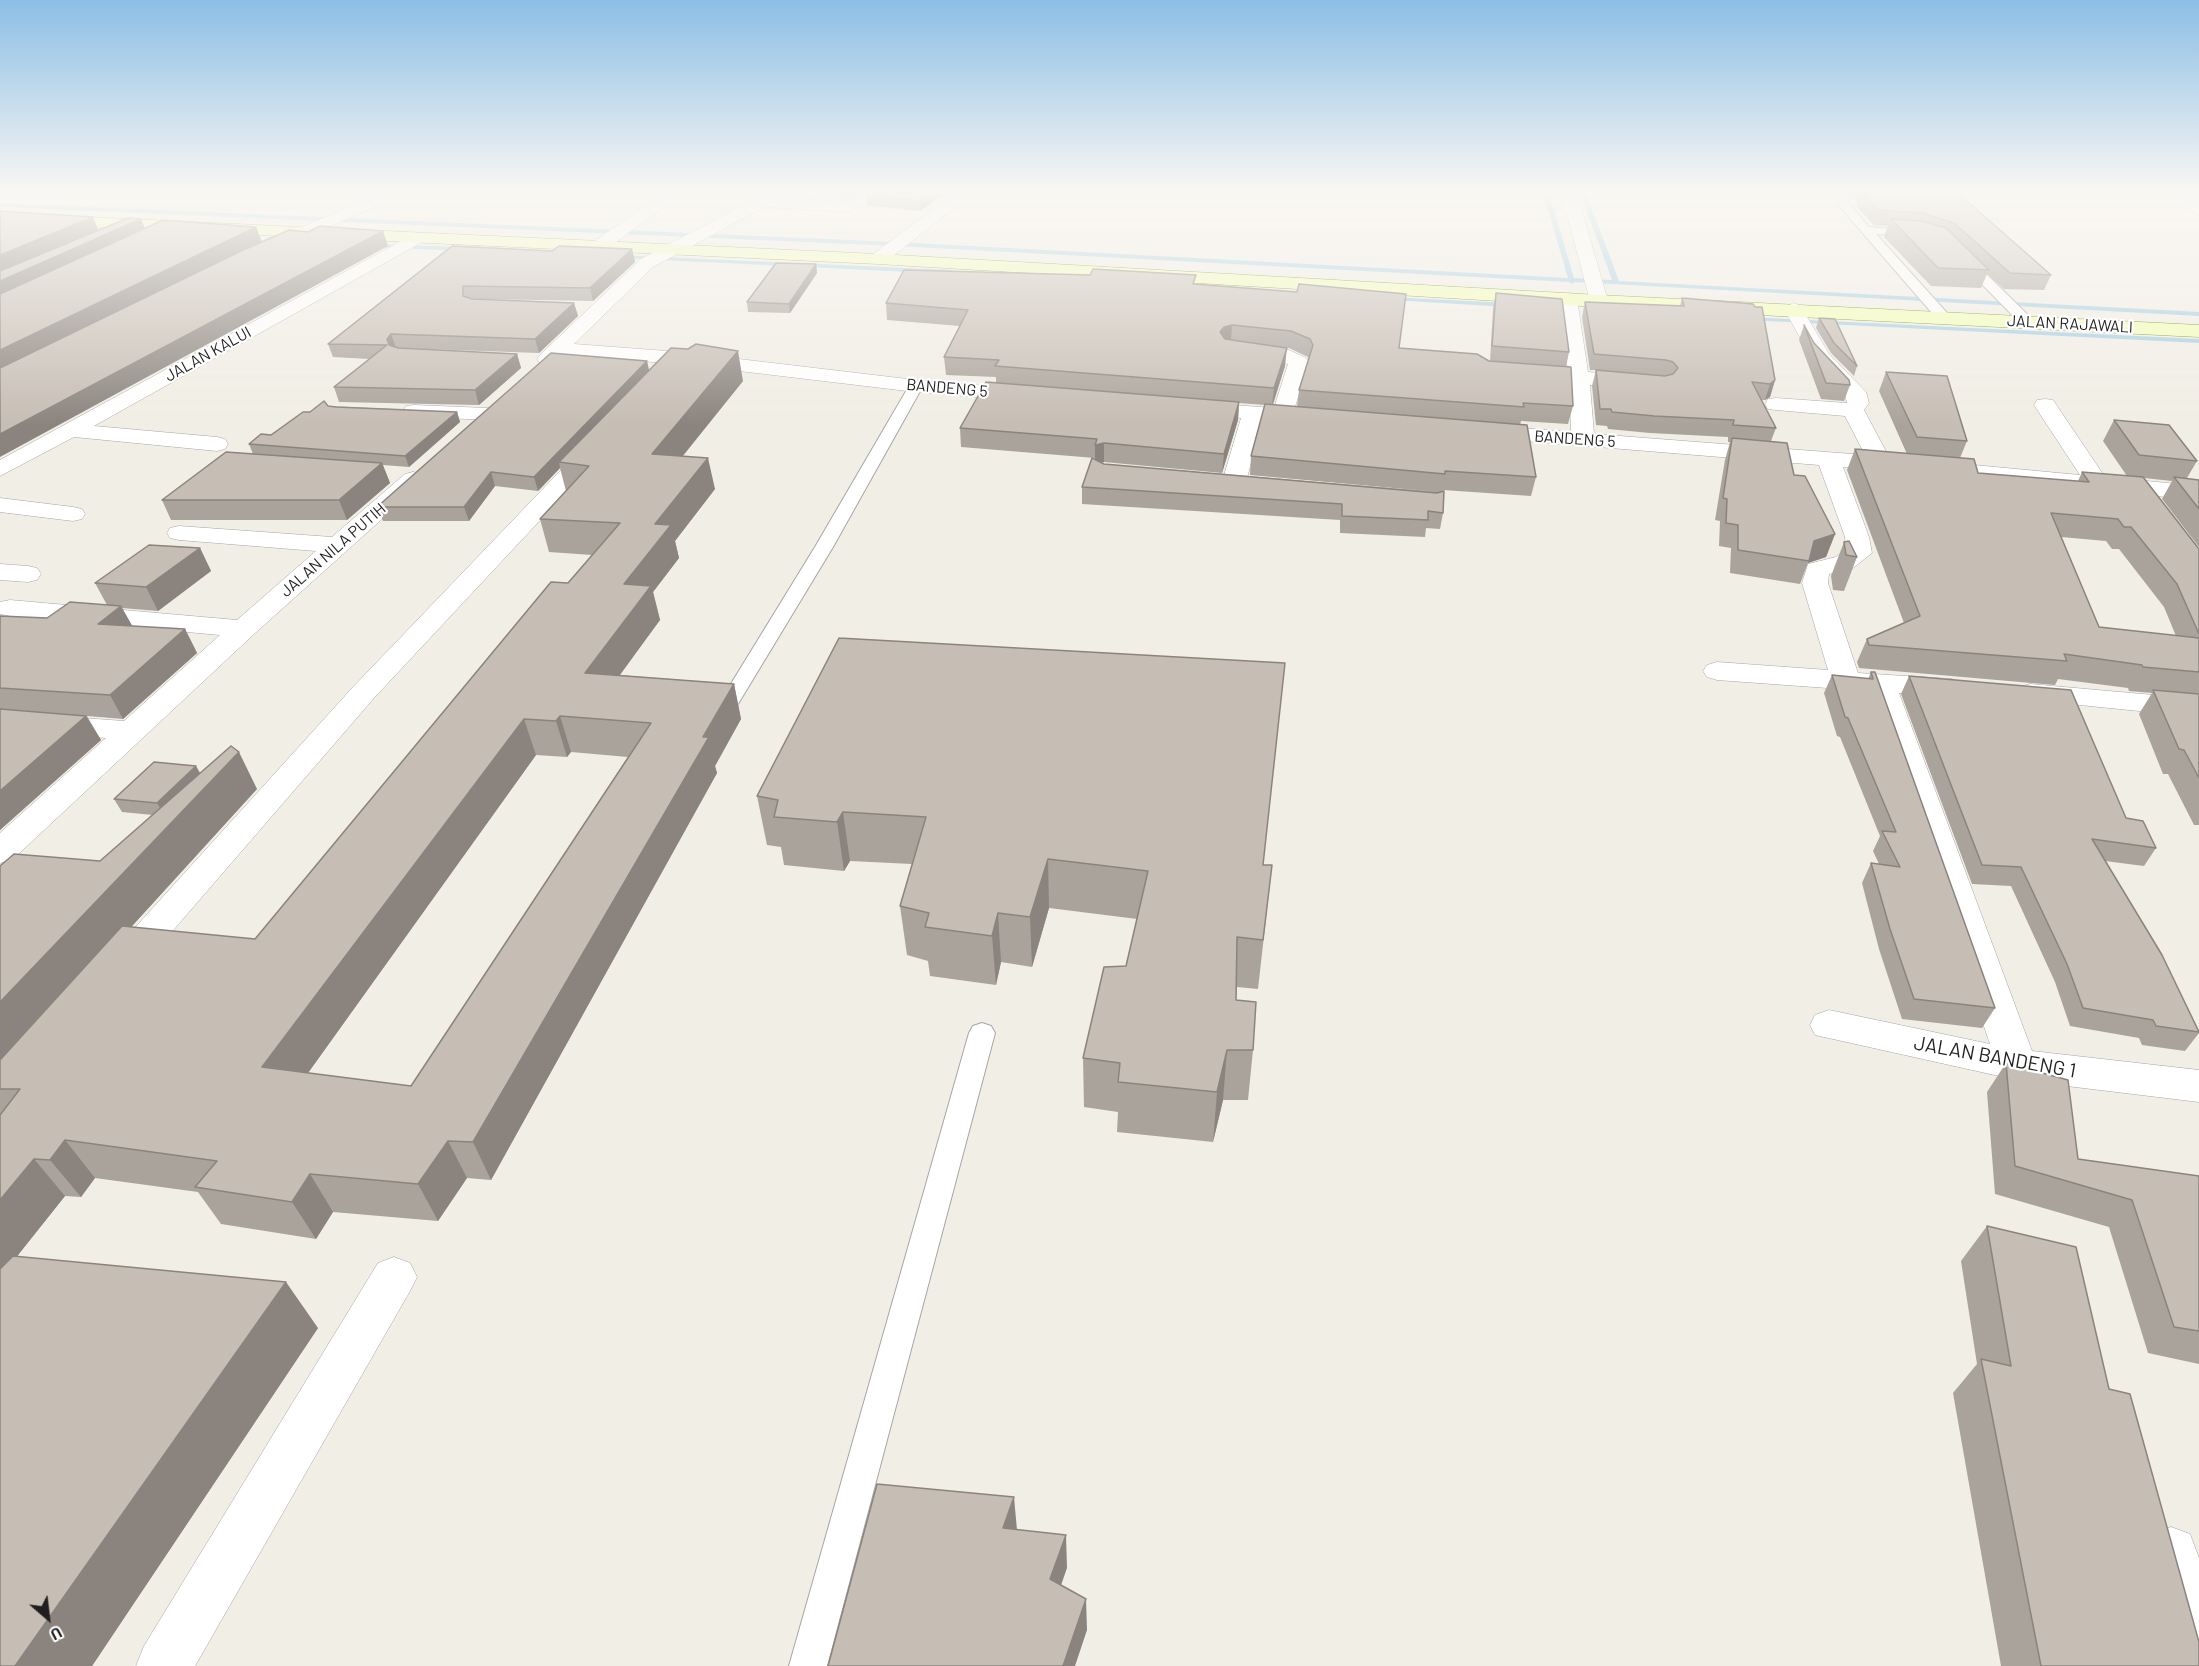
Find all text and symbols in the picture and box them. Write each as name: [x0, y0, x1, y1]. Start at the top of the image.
street label: JALAN RAJAWALI: [2006, 311, 2134, 337]
street label: JALAN KALUI: [161, 322, 255, 386]
street label: BANDENG 5: [906, 375, 988, 401]
street label: BANDENG 5: [1534, 427, 1616, 451]
street label: JALAN NILA PUTIH: [276, 499, 390, 601]
street label: JALAN BANDENG 1: [1912, 1031, 2078, 1083]
north arrow: [18, 1588, 78, 1648]
text: U: [48, 1624, 66, 1645]

